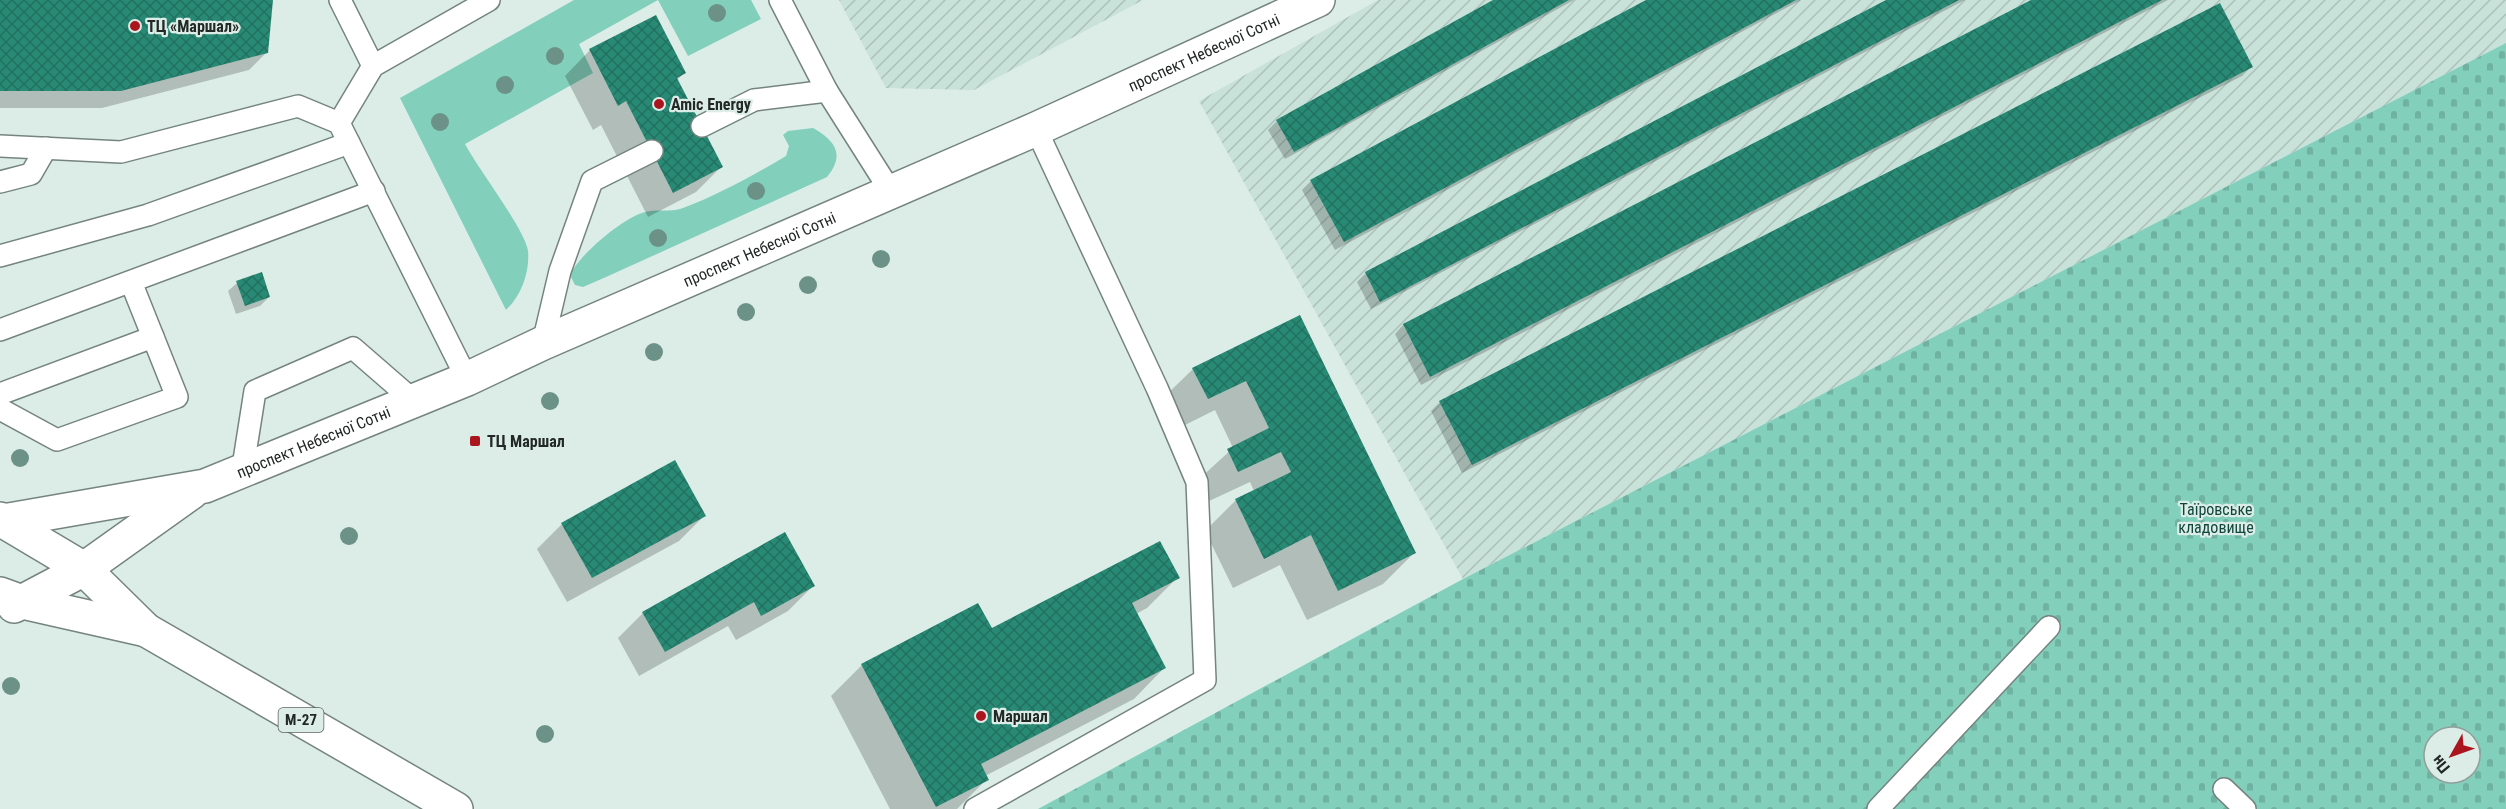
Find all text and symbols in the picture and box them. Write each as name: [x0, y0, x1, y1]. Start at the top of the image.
street label: проспект Небесної Сотні: [1125, 10, 1283, 96]
place label: ТЦ «Маршал»: [147, 17, 239, 36]
marker: ТЦ «Маршал»: [128, 19, 142, 33]
place label: Amic Energy: [671, 95, 751, 114]
marker: Amic Energy: [652, 97, 666, 111]
street label: проспект Небесної Сотні: [680, 208, 839, 291]
street label: проспект Небесної Сотні: [234, 402, 393, 482]
place label: ТЦ Маршал: [487, 432, 565, 451]
marker: ТЦ Маршал: [468, 434, 482, 448]
park label: Таїровське кладовище: [2178, 500, 2254, 537]
place label: Маршал: [993, 707, 1048, 726]
road number: М-27: [278, 708, 324, 732]
marker: Маршал: [974, 709, 988, 723]
north arrow: [2422, 725, 2482, 785]
text: Пн: [2428, 751, 2454, 777]

